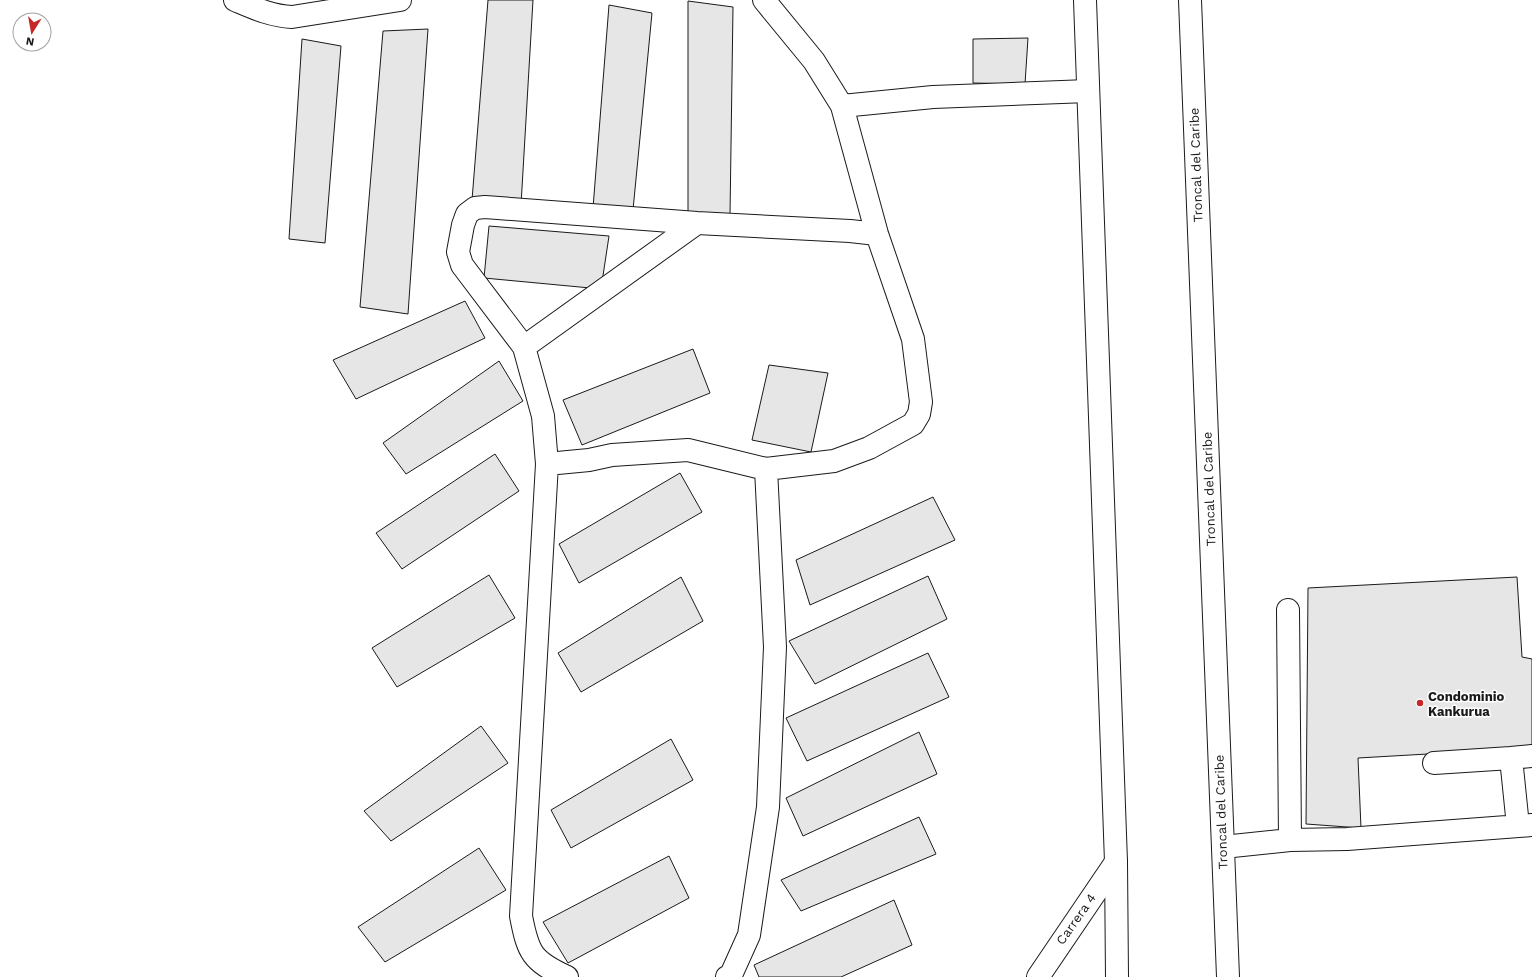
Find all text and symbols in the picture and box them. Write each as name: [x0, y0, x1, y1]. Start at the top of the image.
north arrow: [12, 12, 52, 52]
text: N: [25, 34, 35, 48]
street label: Troncal del Caribe: [1187, 107, 1205, 223]
street label: Troncal del Caribe: [1200, 431, 1218, 547]
place label: Condominio Kankurua: [1428, 689, 1504, 719]
marker: Condominio Kankurua: [1415, 698, 1425, 708]
street label: Troncal del Caribe: [1212, 754, 1230, 870]
street label: Carrera 4: [1053, 891, 1099, 947]

